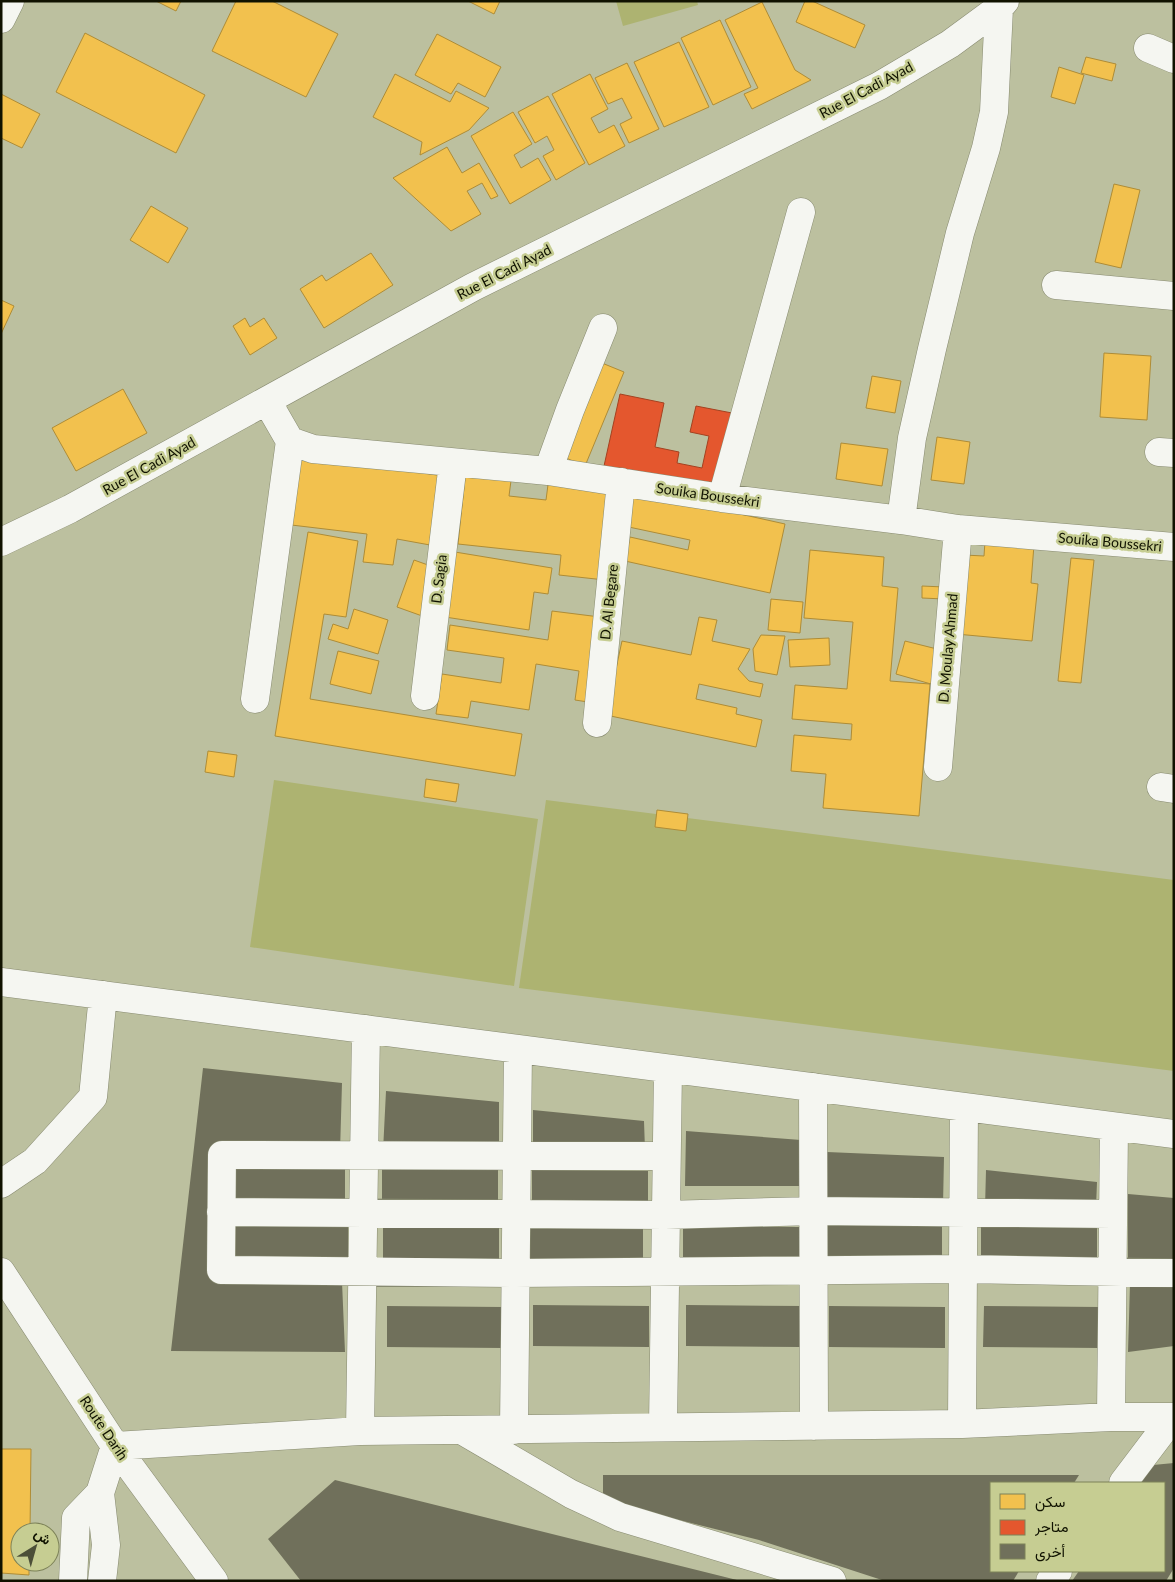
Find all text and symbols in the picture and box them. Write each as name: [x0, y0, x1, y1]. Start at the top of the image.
street label: Rue El Cadi Ayad: [816, 58, 915, 121]
street label: Rue El Cadi Ayad: [454, 240, 554, 303]
street label: Rue El Cadi Ayad: [99, 433, 198, 498]
street label: Souika Boussekri: [655, 479, 761, 510]
street label: Souika Boussekri: [1057, 528, 1163, 555]
street label: D. Sagia: [427, 553, 450, 604]
street label: D. Al Begare: [596, 563, 621, 641]
street label: D. Moulay Ahmad: [934, 593, 961, 703]
street label: Route Darih: [77, 1392, 132, 1463]
legend: [990, 1482, 1165, 1572]
text: سكن: [1035, 1492, 1065, 1512]
text: متاجر: [1034, 1517, 1069, 1536]
north arrow: [10, 1522, 60, 1572]
text: ش: [31, 1524, 55, 1549]
text: أخرى: [1035, 1542, 1065, 1562]

